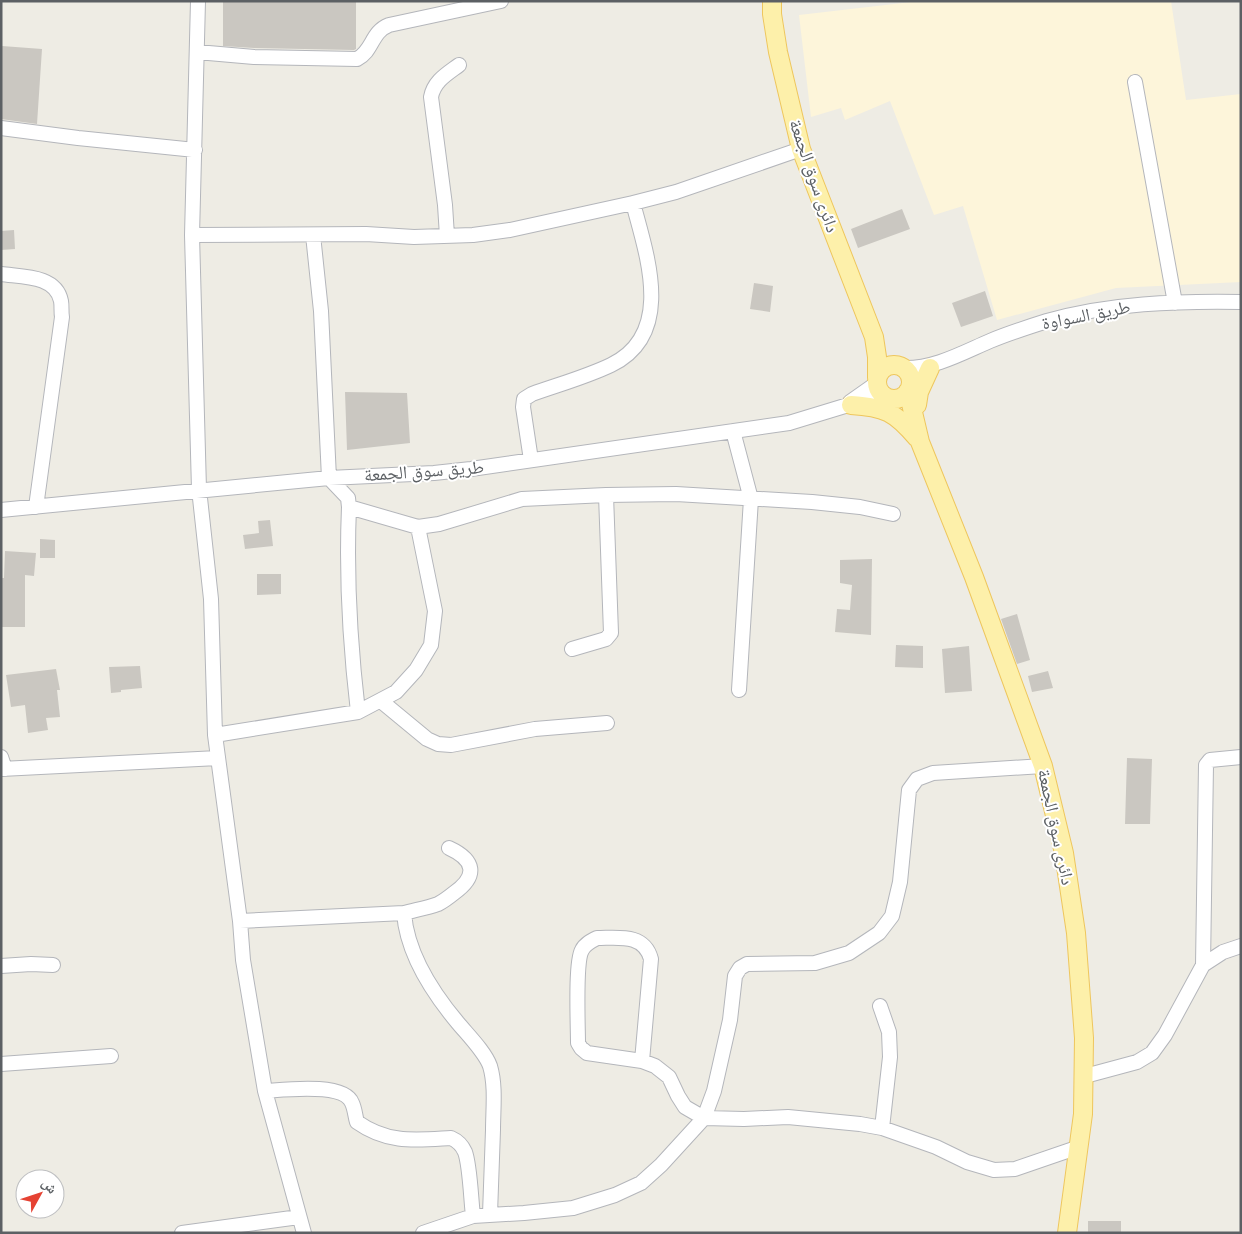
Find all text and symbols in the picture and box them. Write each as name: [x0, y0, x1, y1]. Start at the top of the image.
street label: دائرى سوق الجمعة: [784, 117, 844, 235]
street label: طريق السواوة: [1040, 296, 1132, 334]
street label: طريق سوق الجمعة: [363, 456, 485, 486]
street label: دائرى سوق الجمعة: [1033, 767, 1079, 887]
north arrow: [15, 1169, 65, 1219]
text: ش: [38, 1174, 62, 1197]

